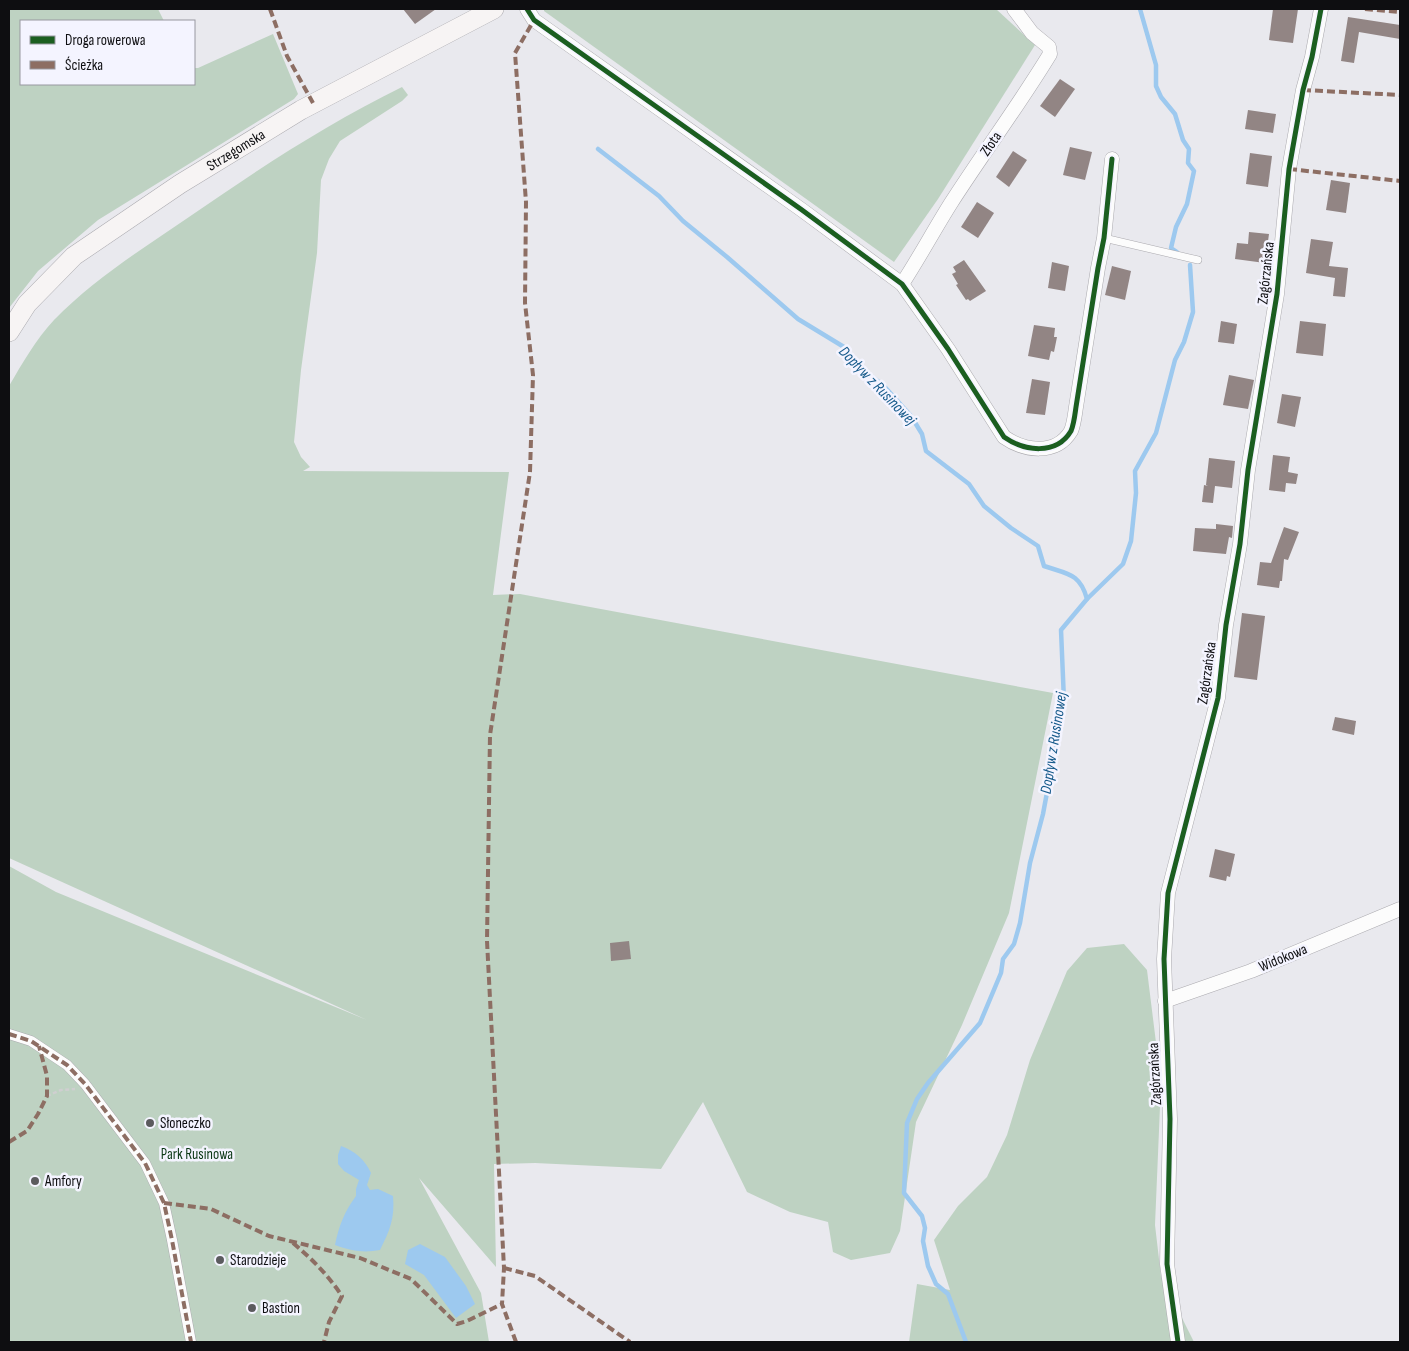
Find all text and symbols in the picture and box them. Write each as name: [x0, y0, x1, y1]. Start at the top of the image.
legend: [20, 20, 195, 85]
text: Droga rowerowa: [65, 31, 146, 50]
text: Ścieżka: [65, 56, 103, 75]
street label: Strzegomska: [203, 125, 269, 175]
street label: Złota: [976, 128, 1006, 160]
street label: Zagórzańska: [1253, 241, 1279, 305]
water label: Dopływ z Rusinowej: [834, 342, 920, 430]
street label: Zagórzańska: [1193, 640, 1221, 705]
water label: Dopływ z Rusinowej: [1037, 690, 1072, 795]
street label: Widokowa: [1256, 940, 1310, 976]
street label: Zagórzańska: [1144, 1042, 1166, 1106]
place label: Słoneczko: [160, 1114, 211, 1133]
marker: Słoneczko: [144, 1117, 156, 1129]
park label: Park Rusinowa: [161, 1145, 233, 1164]
place label: Amfory: [44, 1172, 82, 1191]
marker: Amfory: [29, 1175, 41, 1187]
place label: Starodzieje: [230, 1251, 286, 1270]
marker: Starodzieje: [214, 1254, 226, 1266]
place label: Bastion: [262, 1299, 300, 1318]
marker: Bastion: [246, 1302, 258, 1314]

